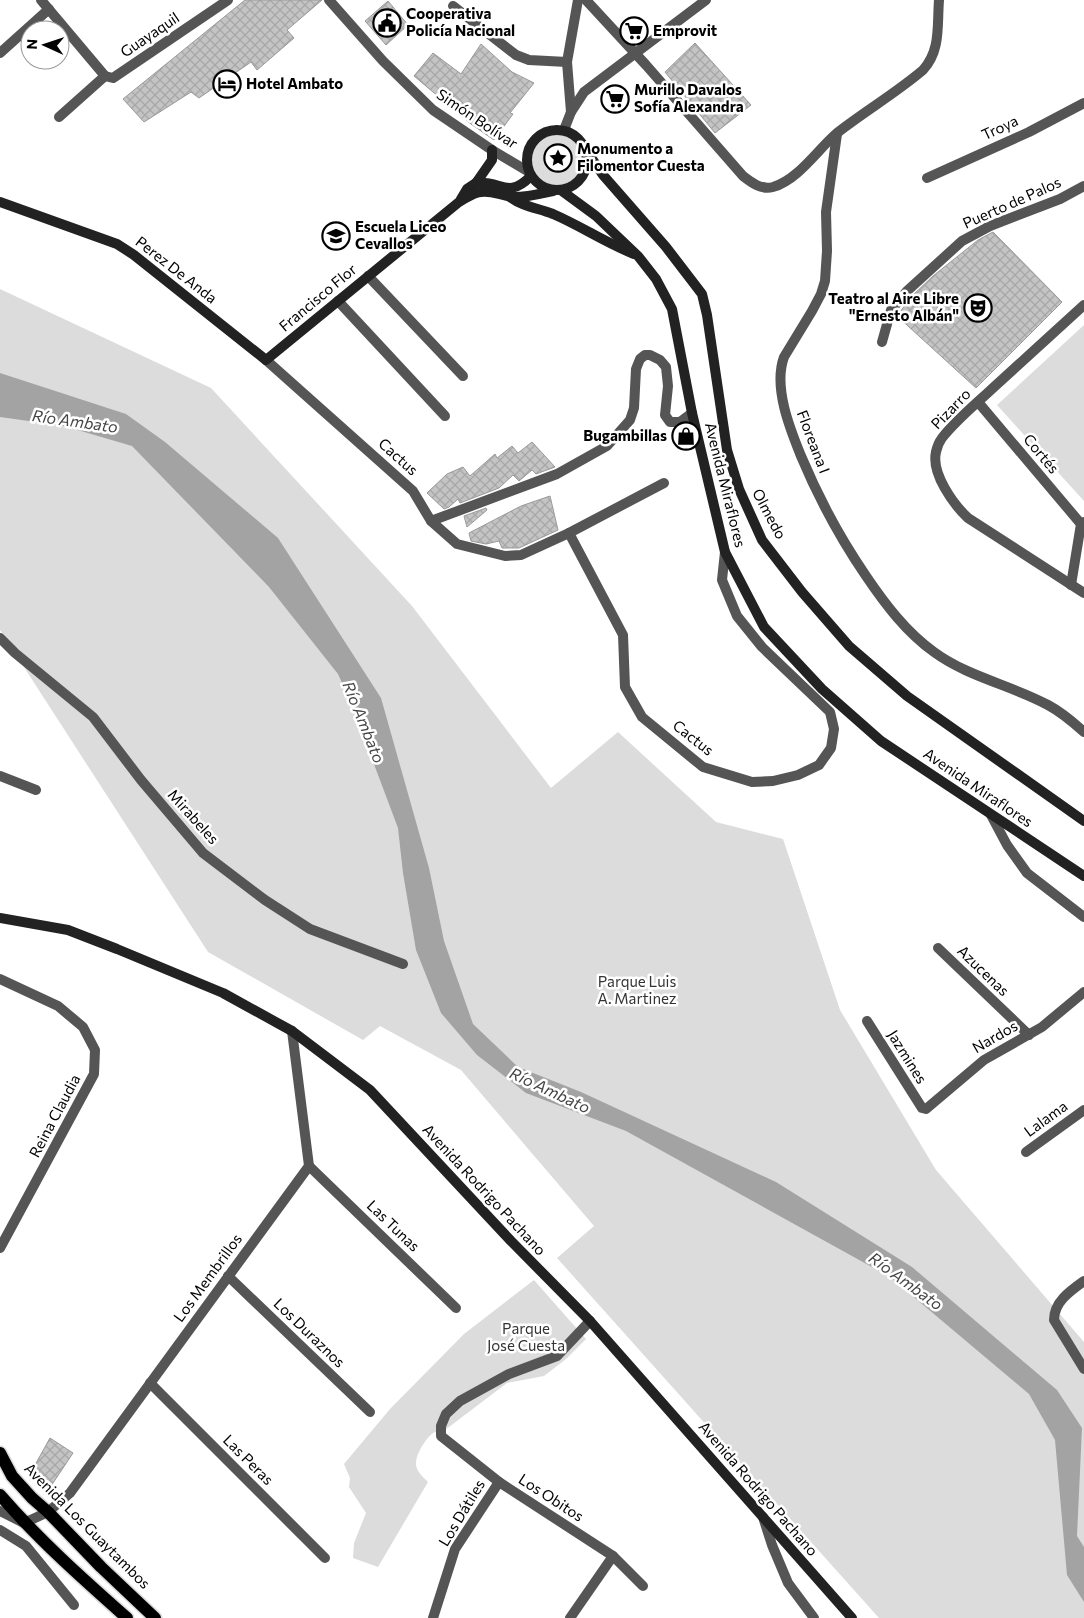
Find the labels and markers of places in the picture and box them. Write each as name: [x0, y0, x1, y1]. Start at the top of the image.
place label: Cooperativa Policía Nacional: [406, 4, 515, 39]
public building icon: Cooperativa Policía Nacional: [372, 8, 402, 38]
supermarket icon: Emprovit: [619, 16, 649, 46]
place label: Emprovit: [653, 21, 717, 39]
hotel icon: Hotel Ambato: [212, 69, 242, 99]
place label: Hotel Ambato: [246, 74, 343, 92]
place label: Murillo Davalos Sofía Alexandra: [634, 80, 744, 115]
supermarket icon: Murillo Davalos Sofía Alexandra: [600, 84, 630, 114]
place label: Monumento a Filomentor Cuesta: [577, 139, 705, 174]
place icon: Monumento a Filomentor Cuesta: [543, 143, 573, 173]
place label: Escuela Liceo Cevallos: [355, 217, 446, 252]
school or university icon: Escuela Liceo Cevallos: [321, 221, 351, 251]
place label: Teatro al Aire Libre "Ernesto Albán": [828, 289, 959, 324]
theatre icon: Teatro al Aire Libre "Ernesto Albán": [963, 293, 993, 323]
shop icon: Bugambillas: [671, 421, 701, 451]
place label: Bugambillas: [583, 426, 667, 444]

